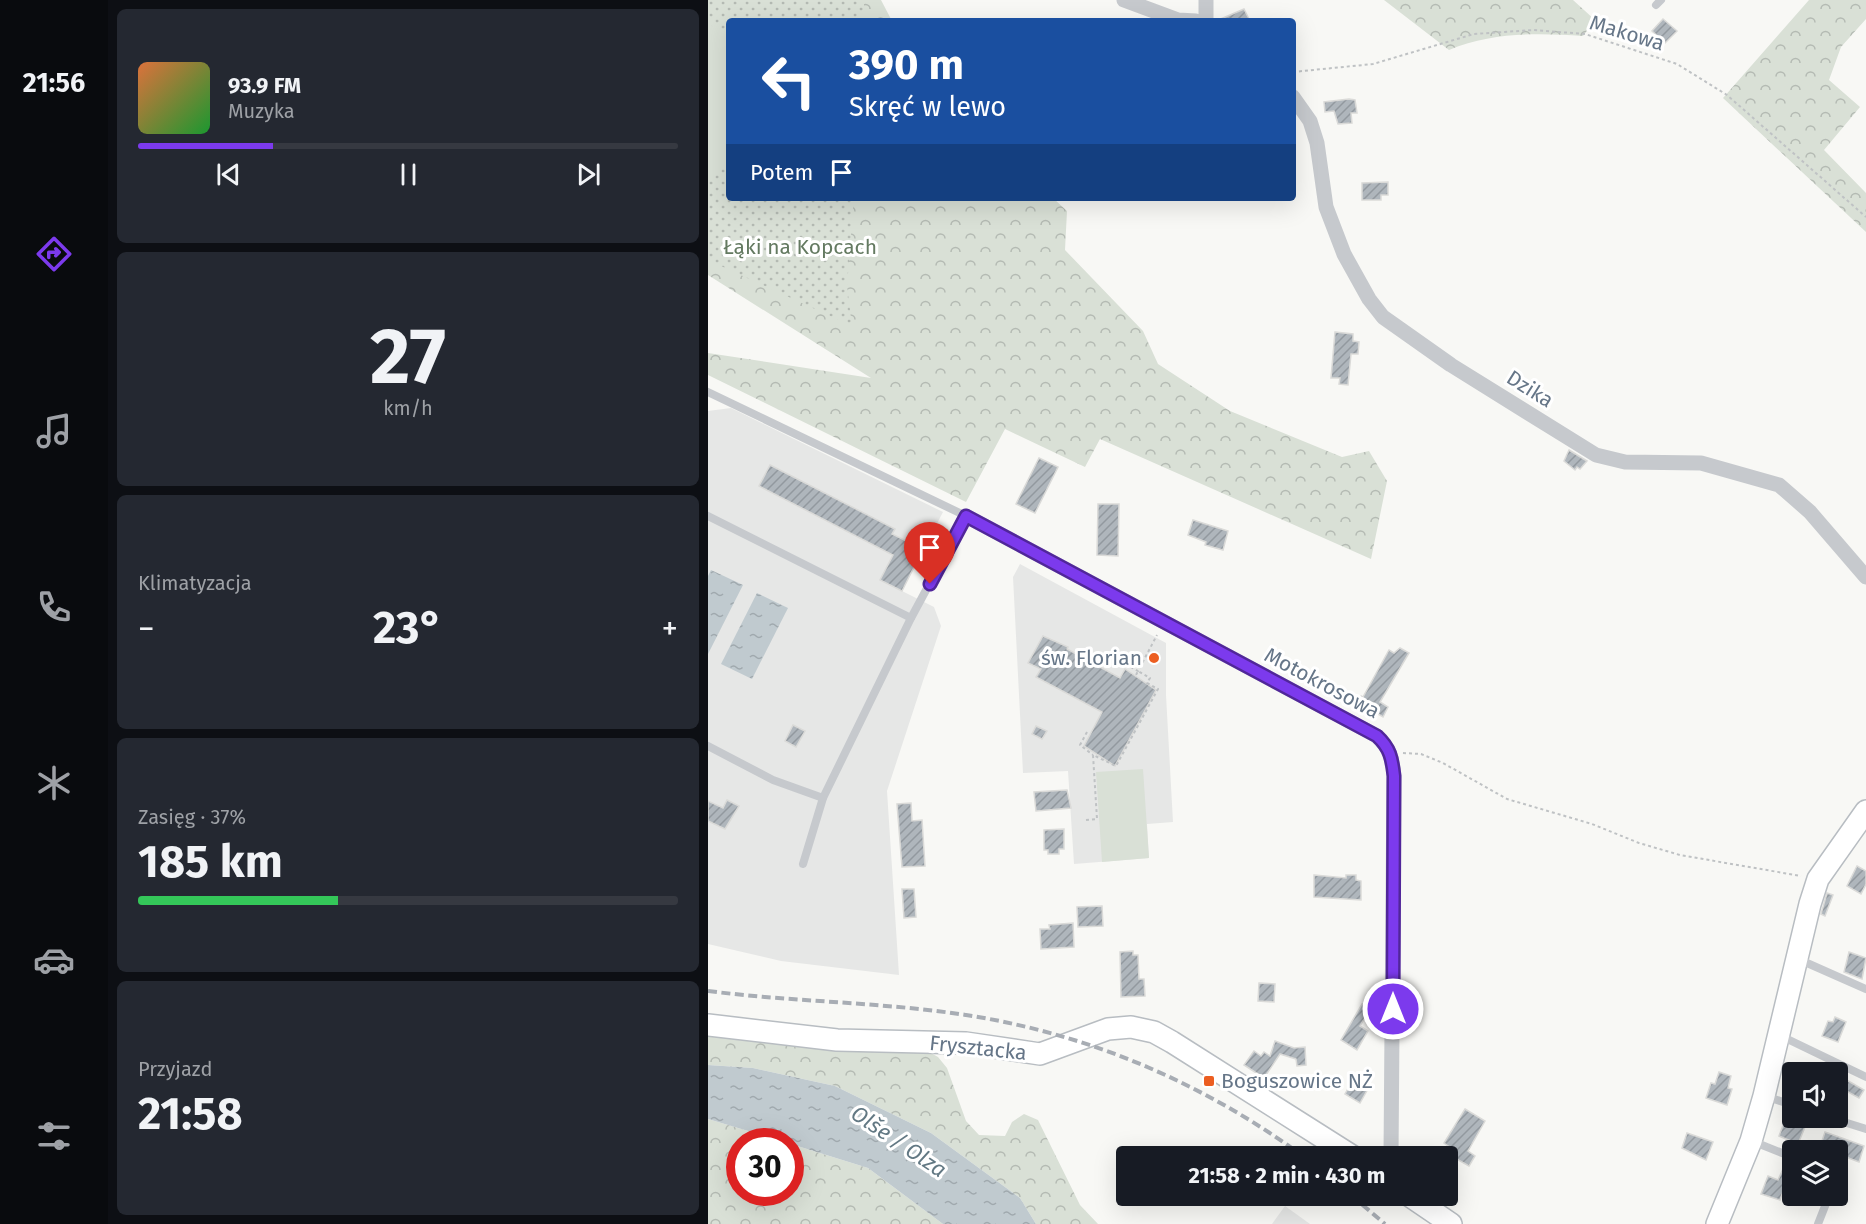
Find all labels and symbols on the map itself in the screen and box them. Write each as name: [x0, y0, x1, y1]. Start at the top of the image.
street label: Makowa: [1586, 9, 1668, 57]
park label: Łąki na Kopcach: [723, 234, 877, 260]
street label: Dzika: [1502, 365, 1558, 413]
pin: [904, 522, 955, 584]
street label: Motokrosowa: [1260, 642, 1384, 724]
place label: św. Florian: [1041, 645, 1142, 671]
marker: św. Florian: [1147, 651, 1161, 665]
position arrow: [1361, 977, 1425, 1041]
street label: Frysztacka: [928, 1030, 1028, 1066]
place label: Boguszowice NŻ: [1221, 1068, 1373, 1094]
marker: Boguszowice NŻ: [1202, 1074, 1216, 1088]
water label: Olše / Olza: [846, 1100, 952, 1183]
speed limit sign: 30: [726, 1128, 804, 1206]

